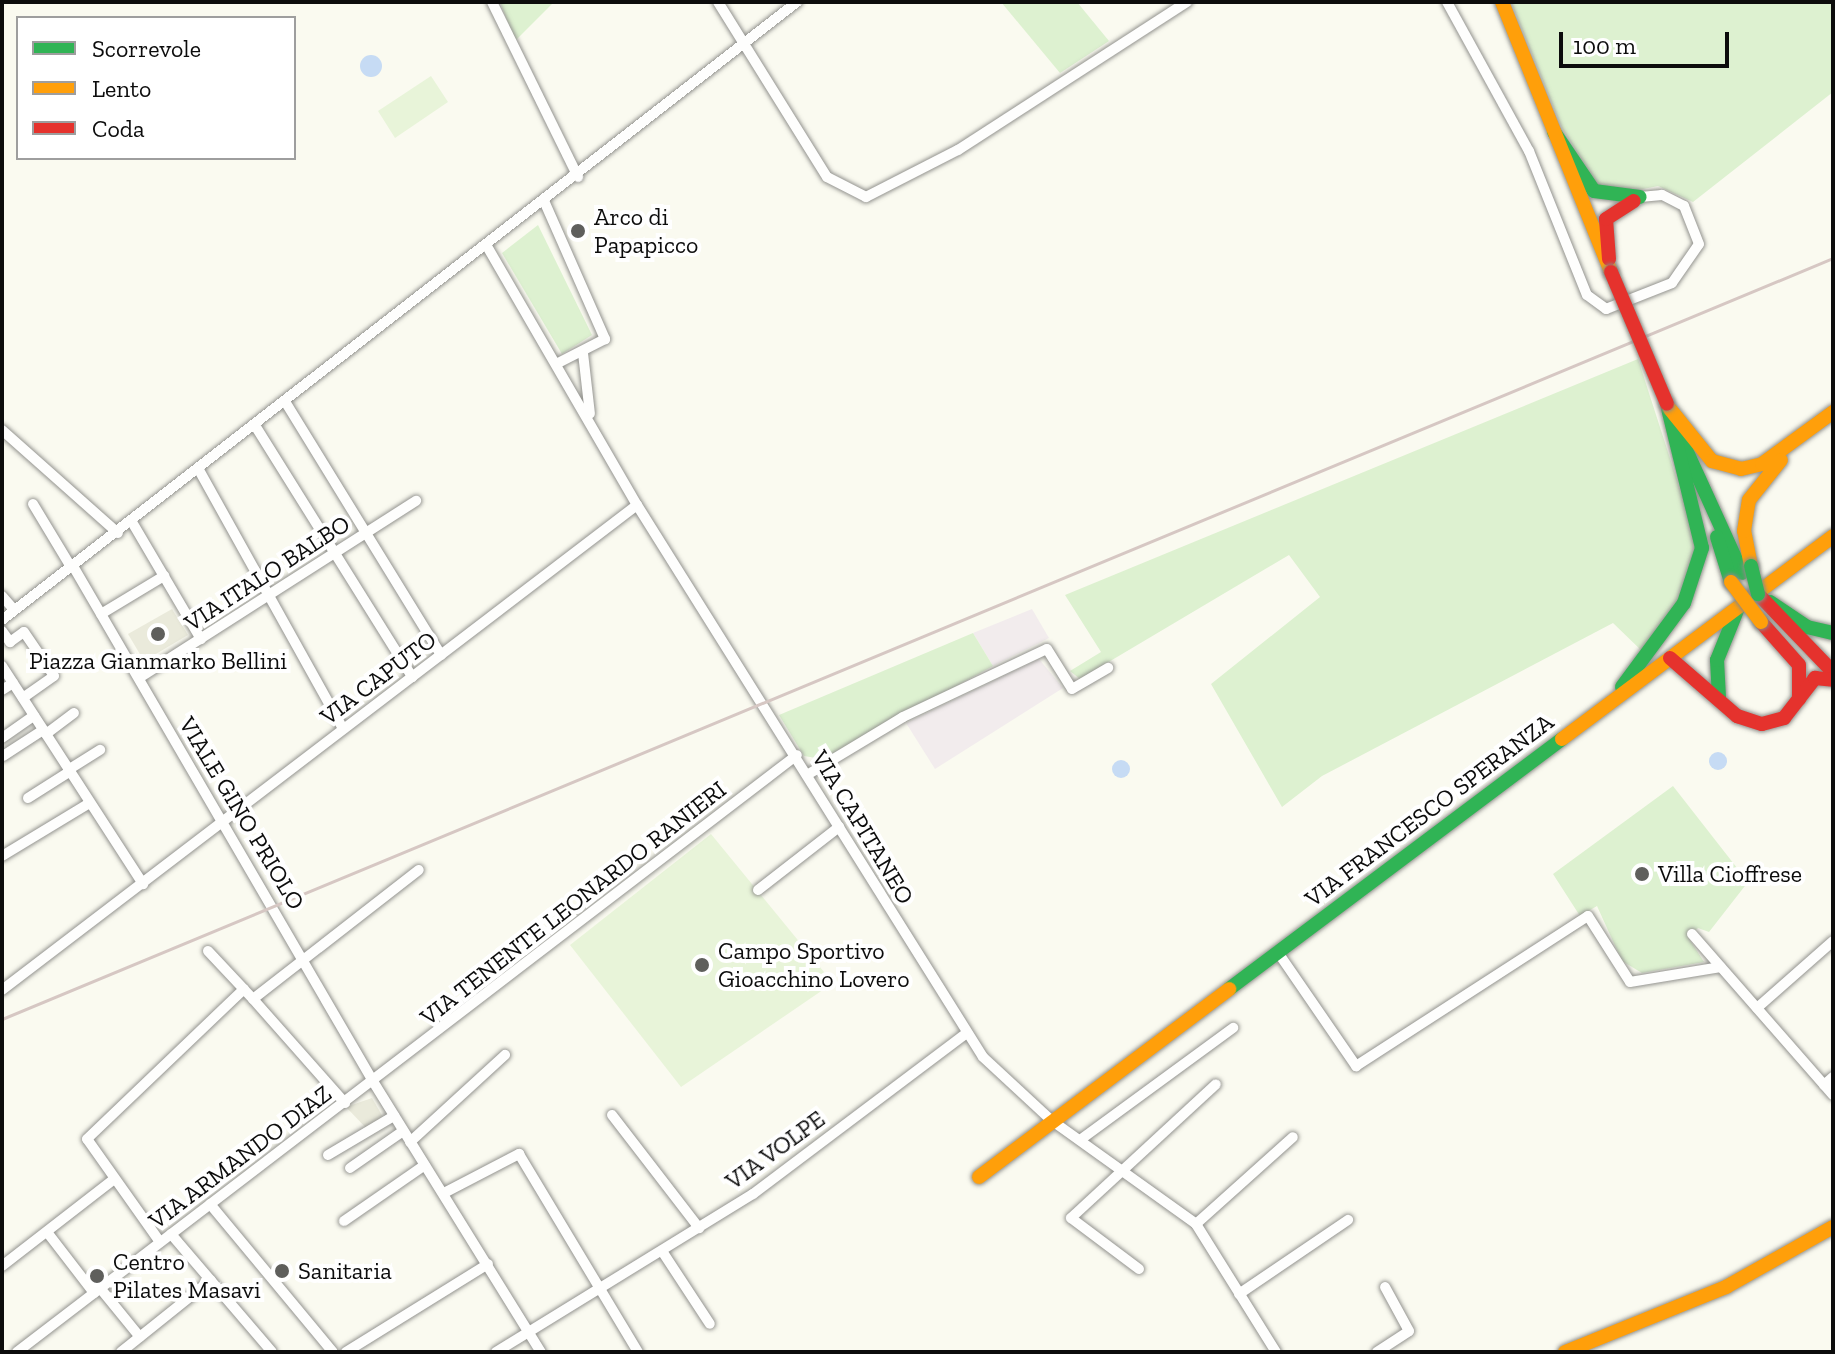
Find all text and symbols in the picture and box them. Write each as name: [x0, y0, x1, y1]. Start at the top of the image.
legend: [16, 16, 296, 160]
scale bar: [1563, 16, 1733, 66]
text: 100 m: [1573, 31, 1636, 60]
text: Scorrevole: [92, 34, 201, 63]
text: Lento: [92, 74, 151, 103]
text: Coda: [92, 114, 145, 143]
place label: Arco di Papapicco: [594, 203, 698, 259]
marker: Arco di Papapicco: [569, 222, 587, 240]
street label: VIA ITALO BALBO: [179, 509, 355, 637]
marker: Piazza Gianmarko Bellini: [149, 625, 167, 643]
street label: VIA CAPUTO: [314, 625, 442, 731]
place label: Piazza Gianmarko Bellini: [29, 647, 287, 675]
street label: VIA FRANCESCO SPERANZA: [1299, 707, 1559, 913]
street label: VIALE GINO PRIOLO: [173, 711, 311, 915]
street label: VIA CAPITANEO: [806, 745, 920, 909]
street label: VIA TENENTE LEONARDO RANIERI: [414, 774, 732, 1032]
place label: Villa Cioffrese: [1658, 860, 1802, 888]
marker: Villa Cioffrese: [1633, 865, 1651, 883]
place label: Campo Sportivo Gioacchino Lovero: [718, 937, 910, 993]
marker: Campo Sportivo Gioacchino Lovero: [693, 956, 711, 974]
street label: VIA ARMANDO DIAZ: [142, 1078, 338, 1236]
street label: VIA VOLPE: [719, 1104, 831, 1196]
place label: Centro Pilates Masavi: [113, 1248, 261, 1304]
place label: Sanitaria: [298, 1257, 392, 1285]
marker: Sanitaria: [273, 1262, 291, 1280]
marker: Centro Pilates Masavi: [88, 1267, 106, 1285]

